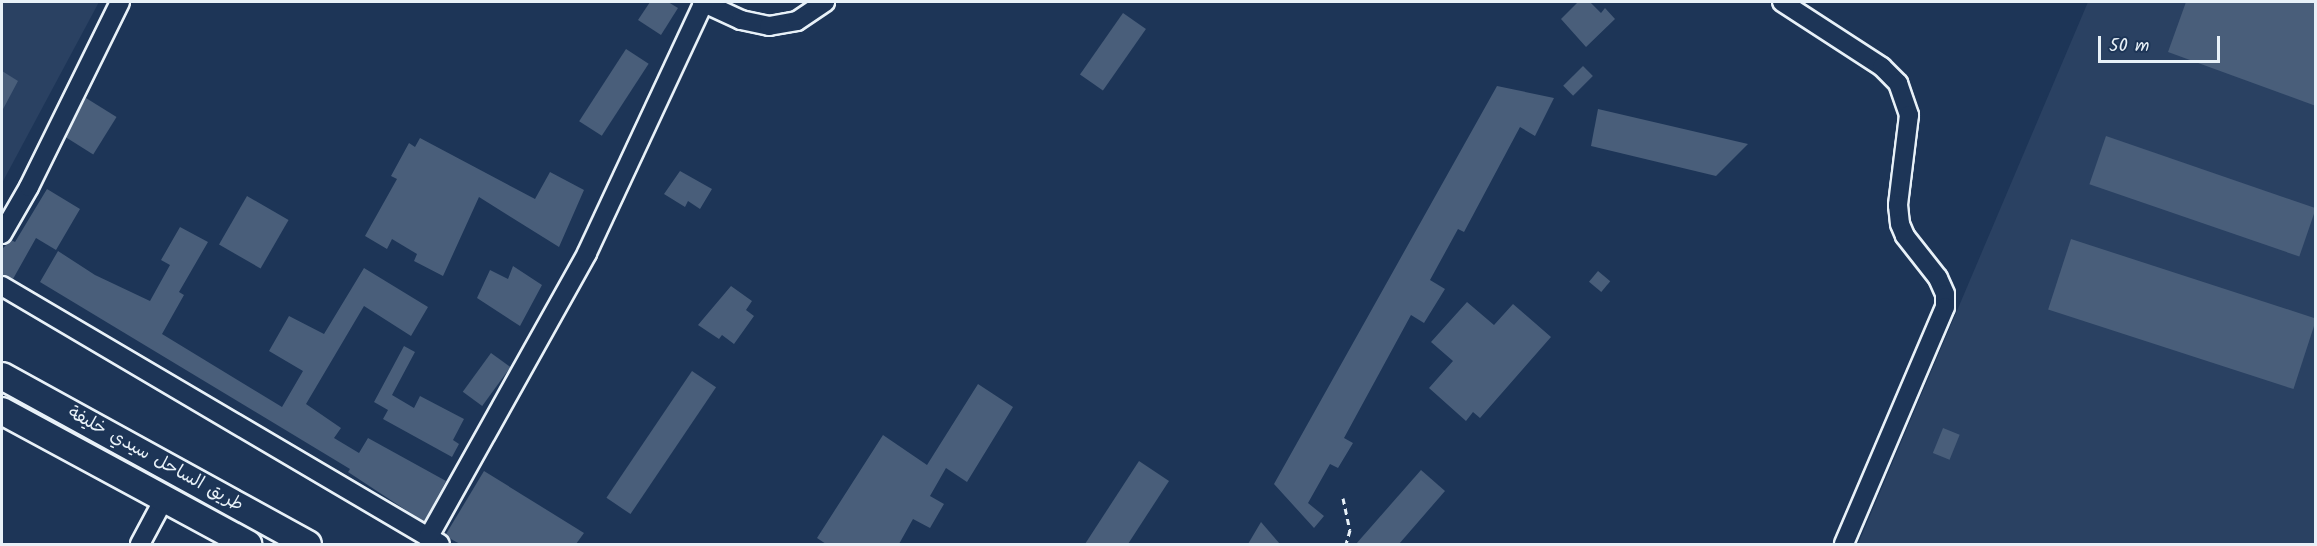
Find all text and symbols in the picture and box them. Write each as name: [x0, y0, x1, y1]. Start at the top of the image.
scale bar: [2101, 24, 2222, 62]
text: 50 m: [2109, 32, 2149, 61]
street label: طريق الساحل سيدي خليفة: [64, 403, 246, 517]

